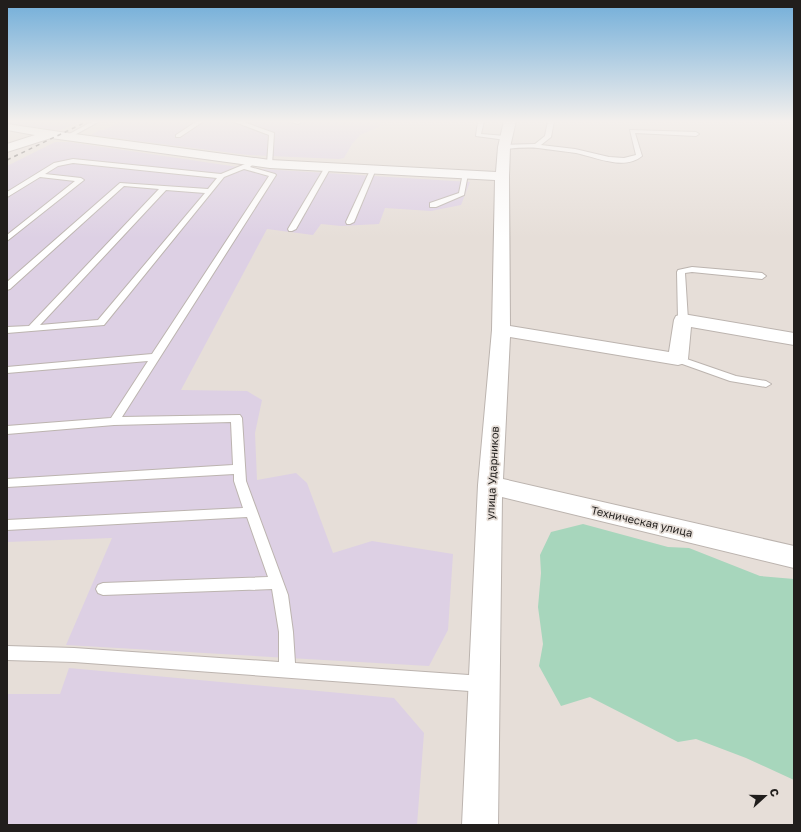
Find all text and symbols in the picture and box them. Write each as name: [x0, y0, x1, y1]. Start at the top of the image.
street label: улица Ударников: [483, 426, 501, 520]
street label: Техническая улица: [590, 503, 694, 539]
north arrow: [745, 776, 785, 816]
text: С: [767, 786, 782, 798]

